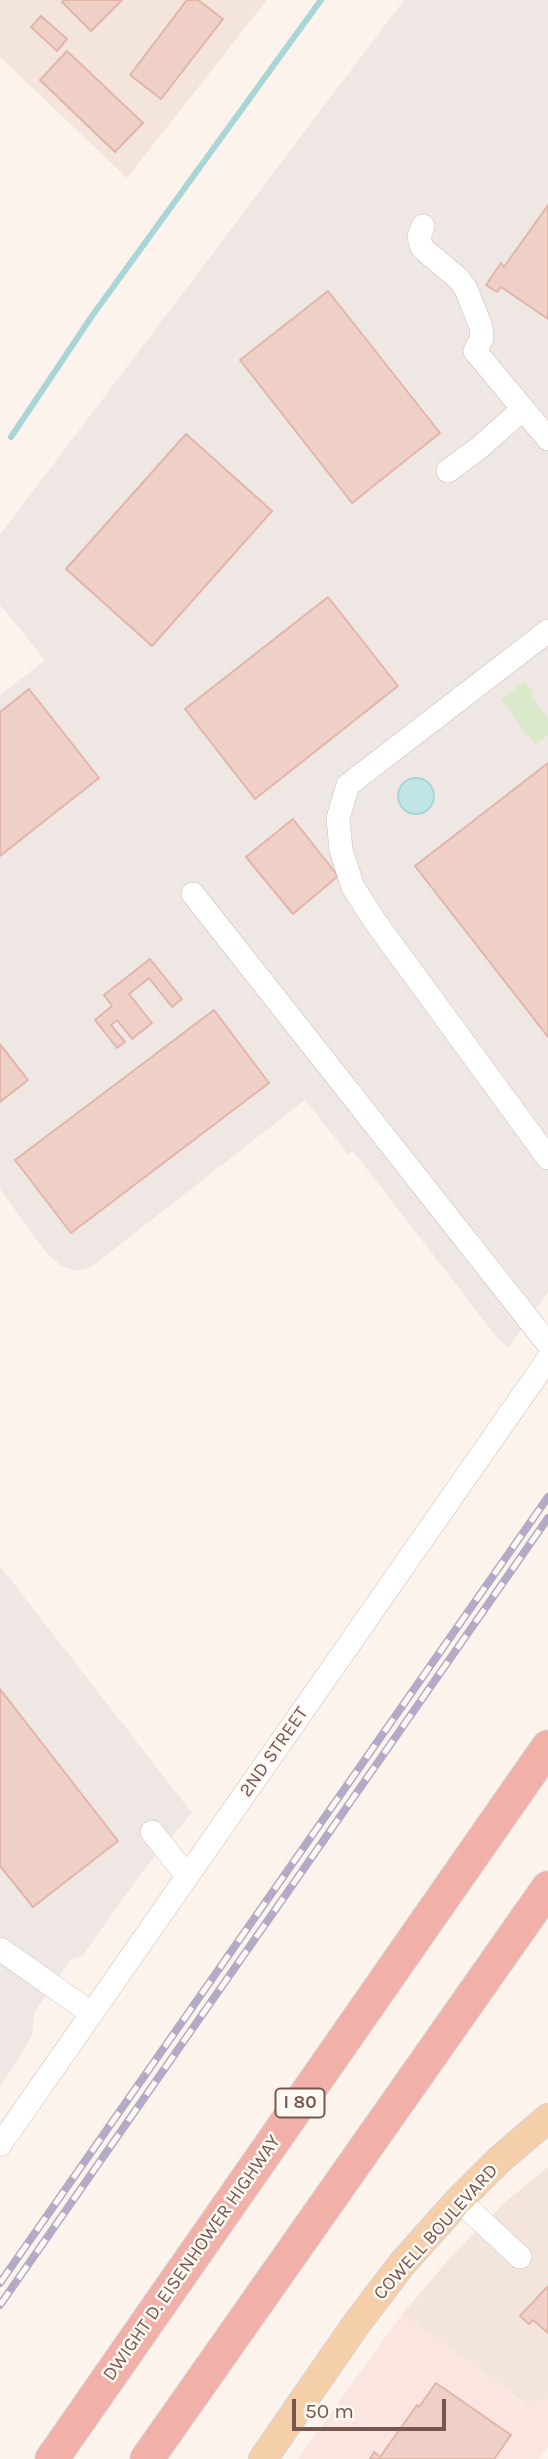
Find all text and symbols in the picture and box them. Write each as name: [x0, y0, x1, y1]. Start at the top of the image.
street label: 2ND STREET: [235, 1703, 313, 1801]
road number: I 80: [276, 2088, 324, 2118]
street label: DWIGHT D. EISENHOWER HIGHWAY: [98, 2131, 286, 2385]
street label: COWELL BOULEVARD: [369, 2159, 503, 2305]
scale bar: [296, 2386, 450, 2430]
text: 50 m: [305, 2399, 354, 2423]

